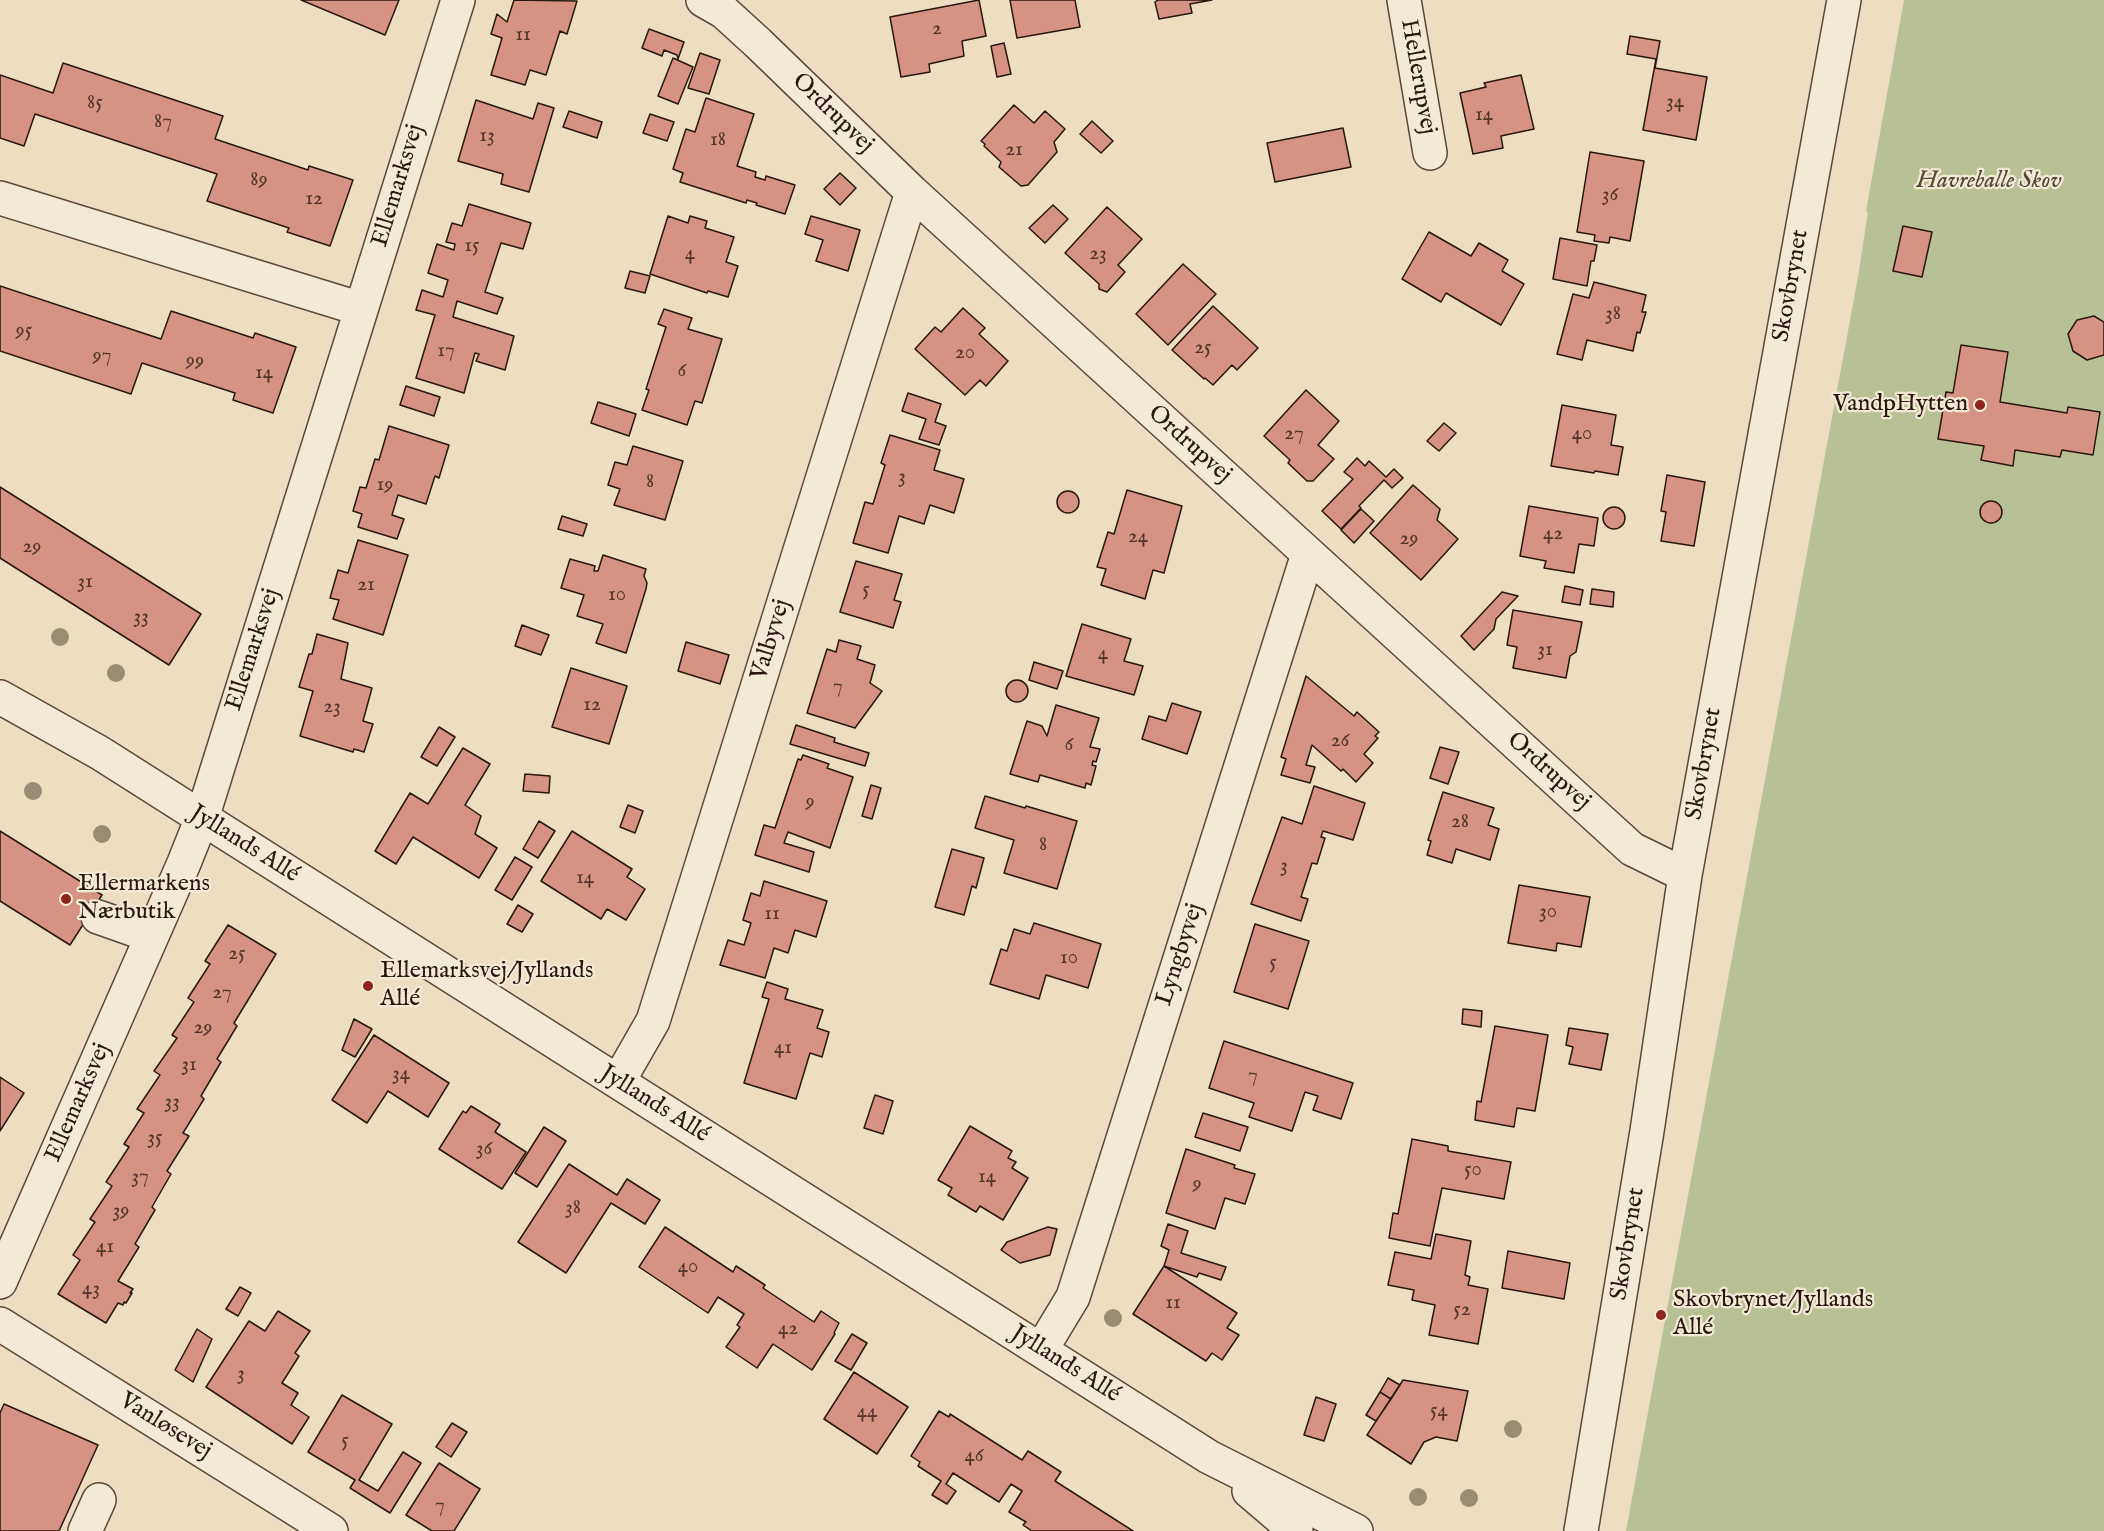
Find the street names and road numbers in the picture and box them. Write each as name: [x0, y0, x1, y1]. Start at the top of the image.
street label: Hellerupvej: [1393, 17, 1441, 137]
street label: Ordrupvej: [785, 68, 879, 160]
street label: Ellemarksvej: [367, 121, 431, 251]
street label: Skovbrynet: [1768, 228, 1816, 344]
street label: Ordrupvej: [1141, 400, 1237, 490]
street label: Ellemarksvej: [221, 585, 287, 715]
street label: Valbyvej: [746, 596, 798, 684]
street label: Skovbrynet: [1681, 706, 1729, 822]
street label: Ordrupvej: [1500, 727, 1596, 817]
street label: Jyllands Allé: [184, 800, 304, 890]
street label: Lyngbyvej: [1151, 900, 1211, 1010]
street label: Ellemarksvej: [40, 1039, 118, 1167]
street label: Jyllands Allé: [594, 1060, 714, 1150]
street label: Skovbrynet: [1606, 1186, 1652, 1302]
street label: Jyllands Allé: [1005, 1320, 1125, 1410]
street label: Vanløsevej: [114, 1387, 216, 1467]

